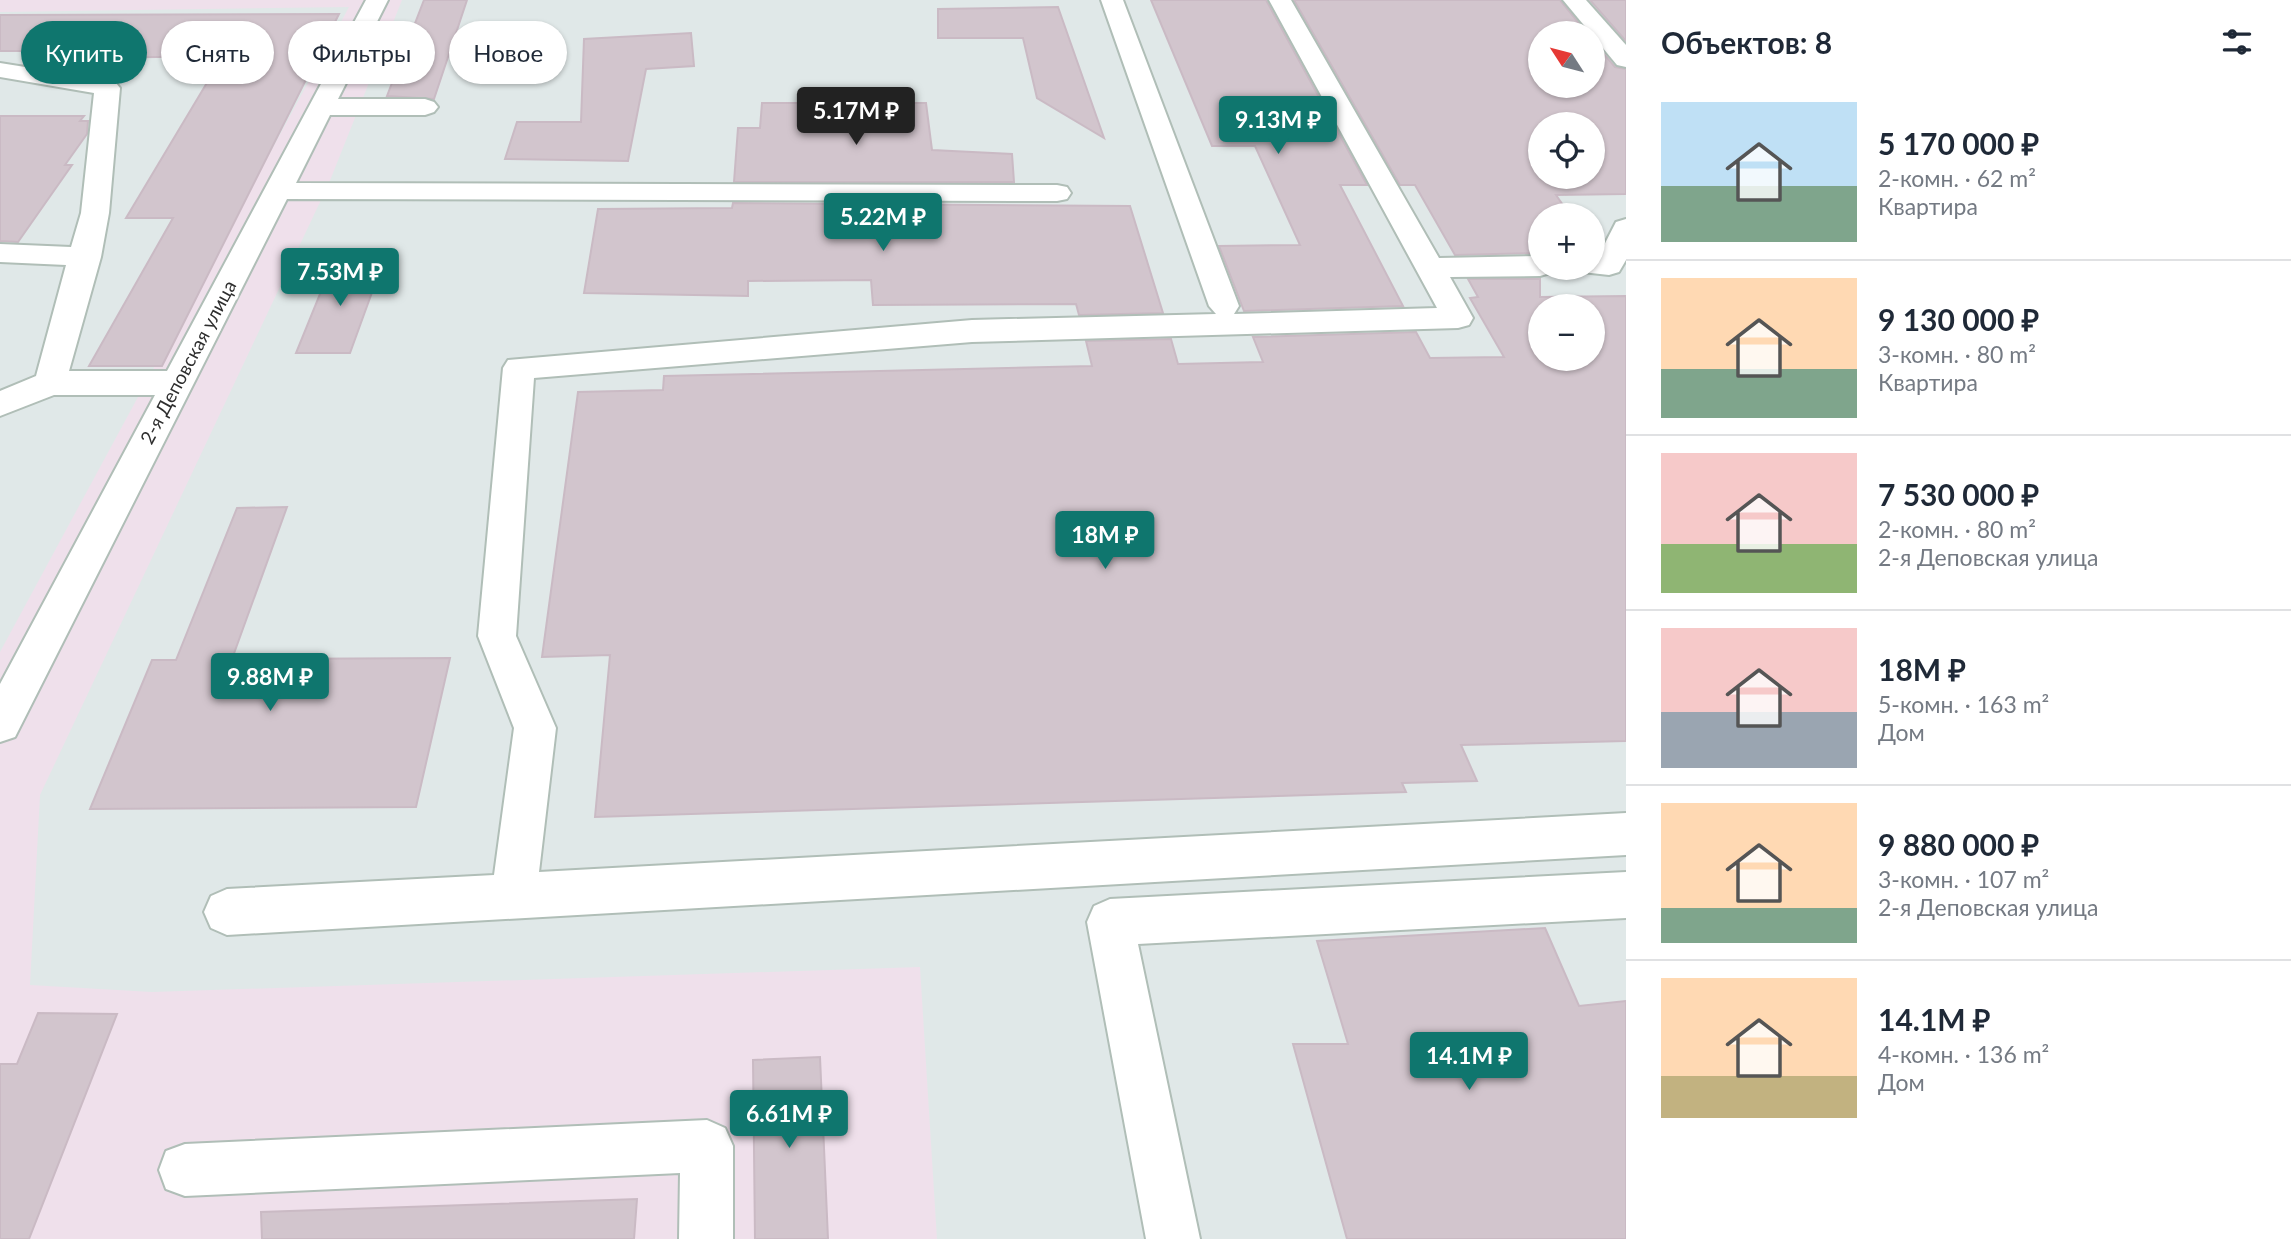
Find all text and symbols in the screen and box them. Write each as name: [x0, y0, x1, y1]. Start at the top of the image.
chip: Купить: [21, 21, 147, 84]
chip: Снять: [161, 21, 274, 84]
chip: Фильтры: [288, 21, 435, 84]
chip: Новое: [449, 21, 567, 84]
north arrow: [1528, 21, 1605, 98]
map controls: [1528, 21, 1605, 371]
icon: filters: [2218, 23, 2256, 61]
text: Объектов: 8: [1661, 24, 1832, 60]
pin: 5.17M ₽: [791, 88, 921, 147]
text: 5.17M ₽: [813, 96, 899, 124]
pin: 9.13M ₽: [1213, 96, 1343, 156]
text: 9.13M ₽: [1235, 105, 1321, 133]
button: locate: [1528, 112, 1605, 189]
text: 5 170 000 ₽: [1878, 125, 2039, 161]
icon: home: [1717, 130, 1801, 214]
text: 2-комн. · 62 m²: [1878, 164, 2036, 192]
text: Квартира: [1878, 192, 1978, 220]
pin: 5.22M ₽: [818, 194, 948, 253]
text: 5.22M ₽: [840, 202, 926, 230]
button: +: [1528, 203, 1605, 280]
pin: 7.53M ₽: [275, 248, 405, 308]
text: 7.53M ₽: [297, 257, 383, 285]
street label: 2-я Деповская улица: [135, 276, 240, 448]
button: −: [1528, 294, 1605, 371]
text: 9 130 000 ₽: [1878, 301, 2039, 337]
icon: home: [1717, 306, 1801, 390]
text: 3-комн. · 80 m²: [1878, 340, 2036, 368]
text: Квартира: [1878, 368, 1978, 396]
text: 7 530 000 ₽: [1878, 476, 2039, 512]
icon: home: [1717, 481, 1801, 565]
pin: 18M ₽: [1056, 512, 1154, 571]
text: 2-комн. · 80 m²: [1878, 515, 2036, 543]
text: 18M ₽: [1071, 520, 1139, 548]
text: 2-я Деповская улица: [1878, 543, 2098, 571]
text: 18M ₽: [1878, 651, 1966, 687]
pin: 9.88M ₽: [205, 654, 335, 713]
icon: home: [1717, 656, 1801, 740]
text: 9.88M ₽: [227, 662, 313, 690]
text: 5-комн. · 163 m²: [1878, 690, 2049, 718]
text: Дом: [1878, 718, 1925, 746]
text: 9 880 000 ₽: [1878, 826, 2039, 862]
icon: home: [1717, 831, 1801, 915]
text: 3-комн. · 107 m²: [1878, 865, 2049, 893]
text: 2-я Деповская улица: [1878, 893, 2098, 921]
text: 14.1M ₽: [1878, 1001, 1990, 1037]
icon: home: [1717, 1006, 1801, 1090]
pin: 14.1M ₽: [1404, 1032, 1534, 1092]
text: 4-комн. · 136 m²: [1878, 1040, 2049, 1068]
text: 14.1M ₽: [1426, 1041, 1512, 1069]
text: Дом: [1878, 1068, 1925, 1096]
pin: 6.61M ₽: [724, 1090, 854, 1150]
text: 6.61M ₽: [746, 1099, 832, 1127]

